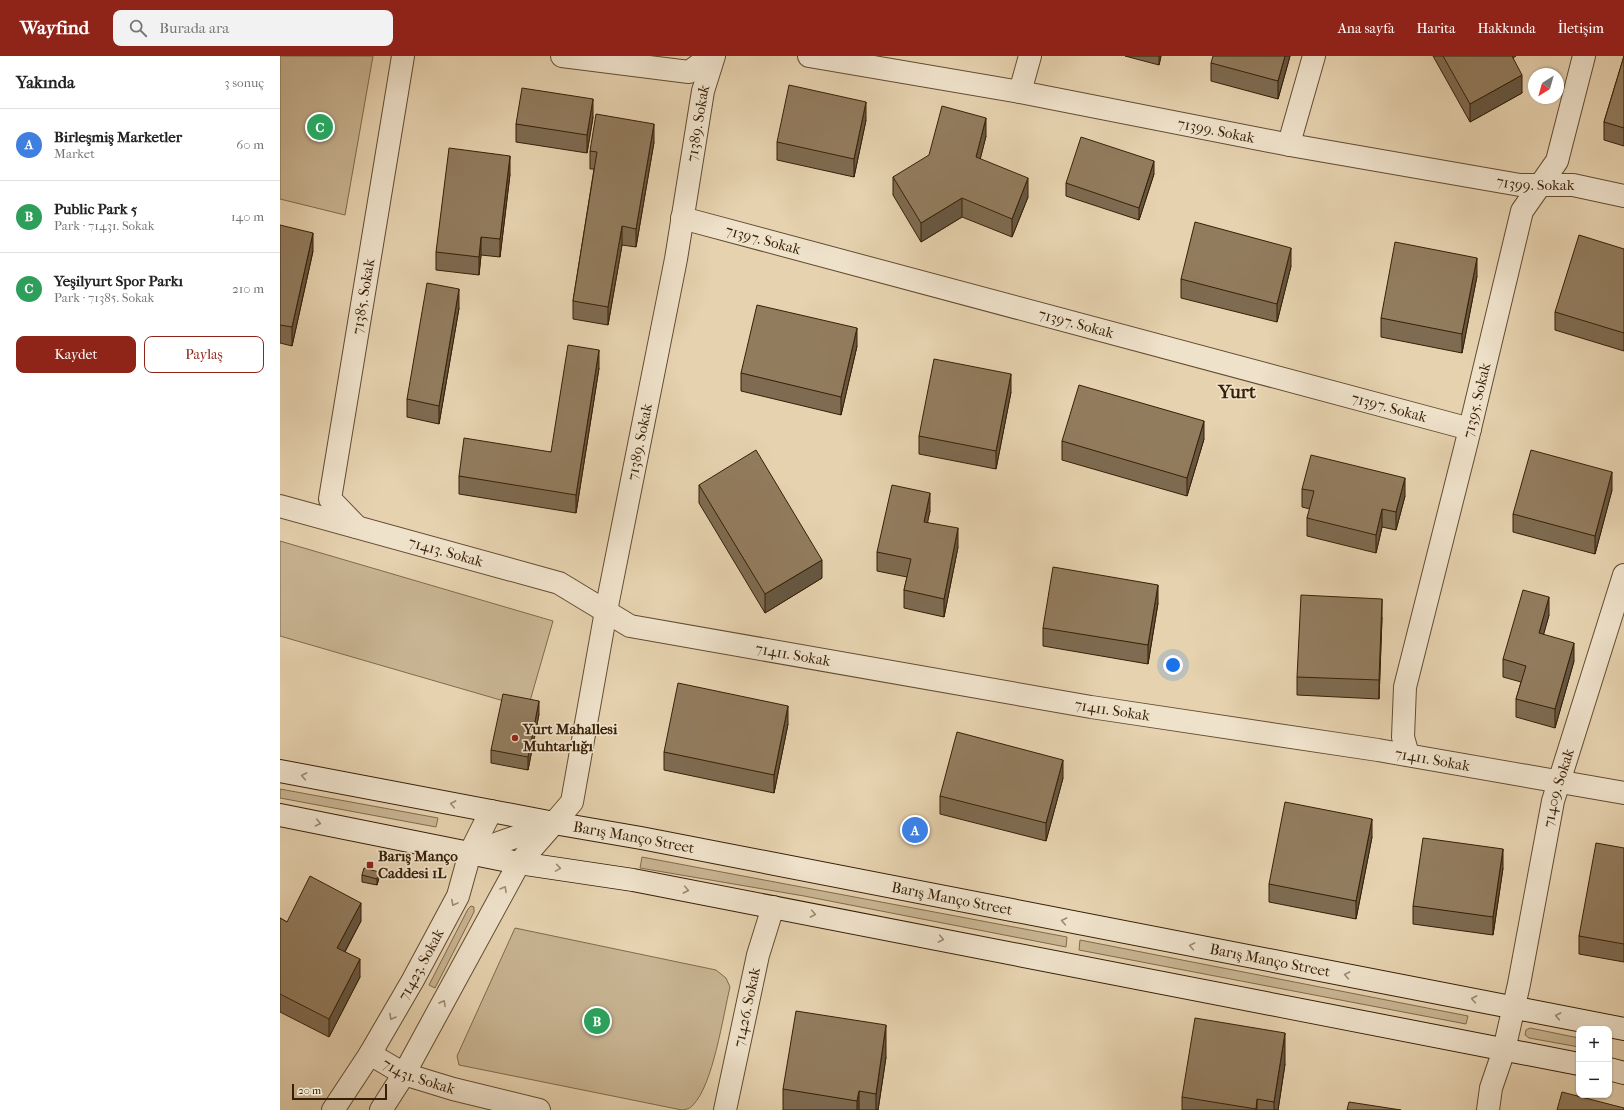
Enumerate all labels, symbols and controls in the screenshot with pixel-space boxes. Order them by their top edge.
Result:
search box [113,10,393,46]
text: Wayfind [20,17,89,39]
icon: search [127,17,149,39]
text: Burada ara [159,19,229,37]
text: Ana sayfa [1338,20,1394,37]
text: Harita [1416,20,1455,37]
text: Hakkında [1477,20,1536,37]
text: İletişim [1558,20,1604,37]
north arrow [1528,68,1564,104]
text: Yakında [16,72,75,92]
text: 3 sonuç [224,75,264,90]
street label: 71389. Sokak [683,82,714,163]
pin: C [307,112,333,142]
street label: 71399. Sokak [1176,114,1257,147]
text: Birleşmiş Marketler [54,128,182,146]
text: A [25,137,33,152]
text: 60 m [236,137,264,152]
text: Market [54,146,95,161]
street label: 71399. Sokak [1495,172,1575,194]
text: Public Park 5 [54,200,137,218]
text: B [25,209,33,224]
text: 140 m [231,209,264,224]
text: Park · 71431. Sokak [54,218,154,233]
street label: 71397. Sokak [723,221,803,258]
street label: 71385. Sokak [348,257,378,336]
text: Yeşilyurt Spor Parkı [54,272,183,290]
text: C [25,281,33,296]
text: 210 m [232,281,264,296]
text: Park · 71385. Sokak [54,290,154,305]
street label: 71397. Sokak [1036,305,1116,342]
button: Kaydet [16,336,136,373]
button: Paylaş [144,336,264,373]
street label: 71395. Sokak [1459,361,1494,440]
district label: Yurt [1217,381,1256,403]
street label: 71397. Sokak [1349,389,1429,426]
street label: 71389. Sokak [623,402,656,482]
street label: 71413. Sokak [406,533,485,571]
street label: 71411. Sokak [754,639,832,670]
your location [1163,655,1183,675]
street label: 71411. Sokak [1073,695,1151,725]
place label: Yurt Mahallesi Muhtarlığı [522,720,618,755]
marker: Yurt Mahallesi Muhtarlığı [510,733,520,743]
street label: 71411. Sokak [1394,744,1472,775]
street label: 71409. Sokak [1539,746,1578,829]
one-way arrow [301,772,307,780]
one-way arrow [450,800,456,808]
pin: A [902,815,928,845]
street label: Barış Manço Street [572,817,697,857]
one-way arrow [315,818,321,826]
place label: Barış Manço Caddesi 1L [378,847,458,882]
marker: Barış Manço Caddesi 1L [365,860,375,870]
one-way arrow [555,863,561,872]
street label: Barış Manço Street [890,878,1015,919]
one-way arrow [683,885,689,894]
one-way arrow [500,886,507,893]
one-way arrow [452,899,459,906]
one-way arrow [810,910,817,918]
one-way arrow [1061,918,1067,926]
street label: 71423. Sokak [394,925,448,1004]
one-way arrow [938,934,944,943]
street label: Barış Manço Street [1208,940,1333,981]
one-way arrow [1188,942,1195,950]
street label: 71426. Sokak [730,966,764,1049]
one-way arrow [1344,971,1350,980]
one-way arrow [1471,996,1478,1004]
one-way arrow [438,1000,445,1007]
pin: B [584,1006,610,1036]
one-way arrow [1555,1012,1561,1021]
one-way arrow [389,1013,396,1020]
map controls [1576,1026,1612,1098]
button: + [1576,1026,1612,1062]
street label: 71431. Sokak [379,1054,457,1098]
button: − [1576,1062,1612,1098]
scale bar [292,1082,387,1101]
text: 20 m [298,1084,321,1097]

